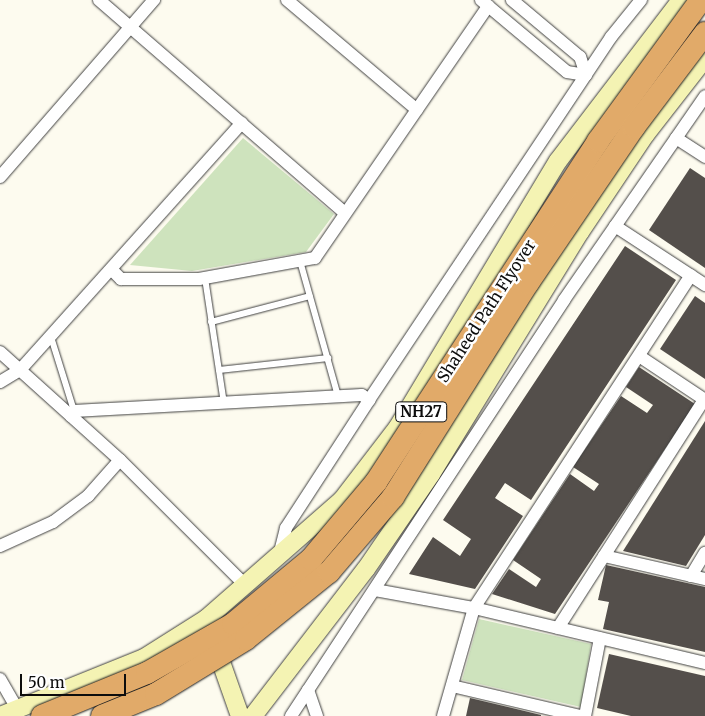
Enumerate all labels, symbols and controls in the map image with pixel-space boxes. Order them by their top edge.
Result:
street label: Shaheed Path Flyover [433,236,539,386]
road number: NH27 [395,400,447,424]
scale bar [22,664,129,696]
text: 50 m [28,673,65,692]

